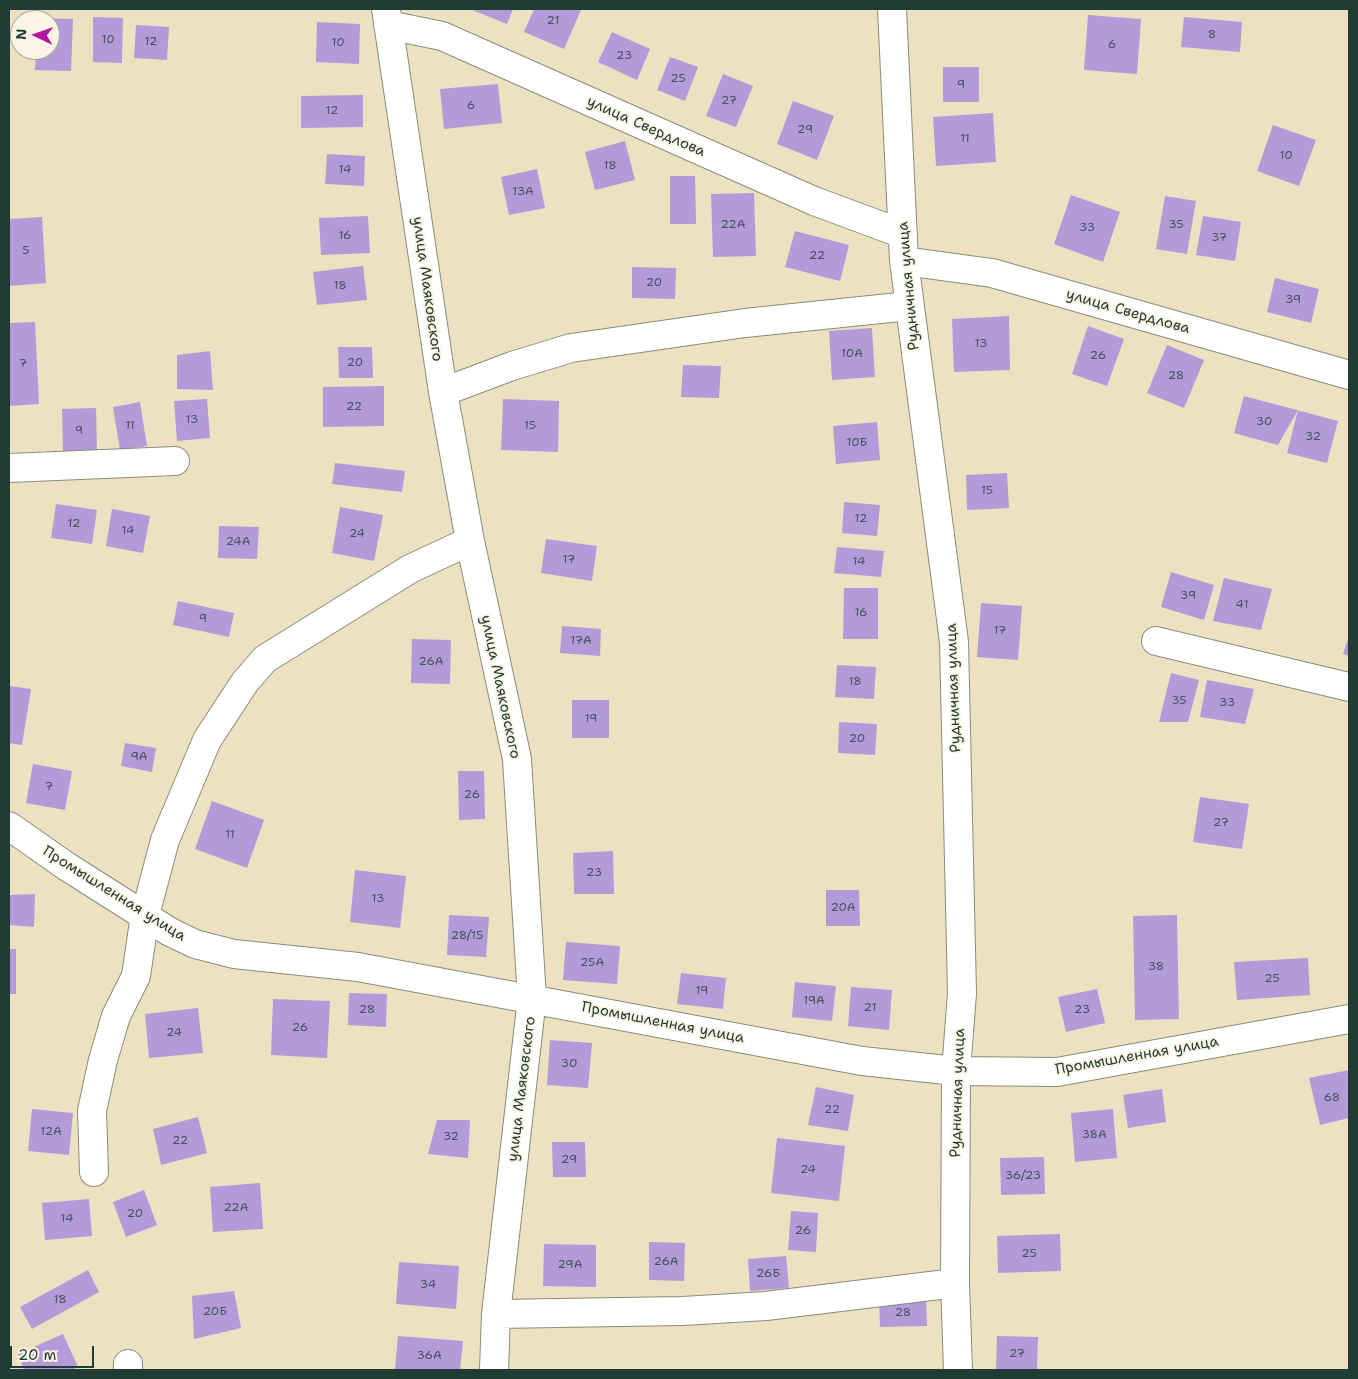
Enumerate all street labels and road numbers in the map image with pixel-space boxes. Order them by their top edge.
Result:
street label: улица Свердлова [584,93,708,161]
street label: улица Маяковского [408,215,446,363]
street label: Рудничная улица [894,221,924,351]
street label: улица Свердлова [1064,286,1192,338]
street label: улица Маяковского [476,614,524,760]
street label: Рудничная улица [943,623,965,753]
street label: Промышленная улица [39,843,189,945]
street label: Промышленная улица [580,998,746,1048]
street label: улица Маяковского [504,1015,540,1163]
street label: Рудничная улица [947,1028,969,1158]
street label: Промышленная улица [1054,1033,1220,1079]

